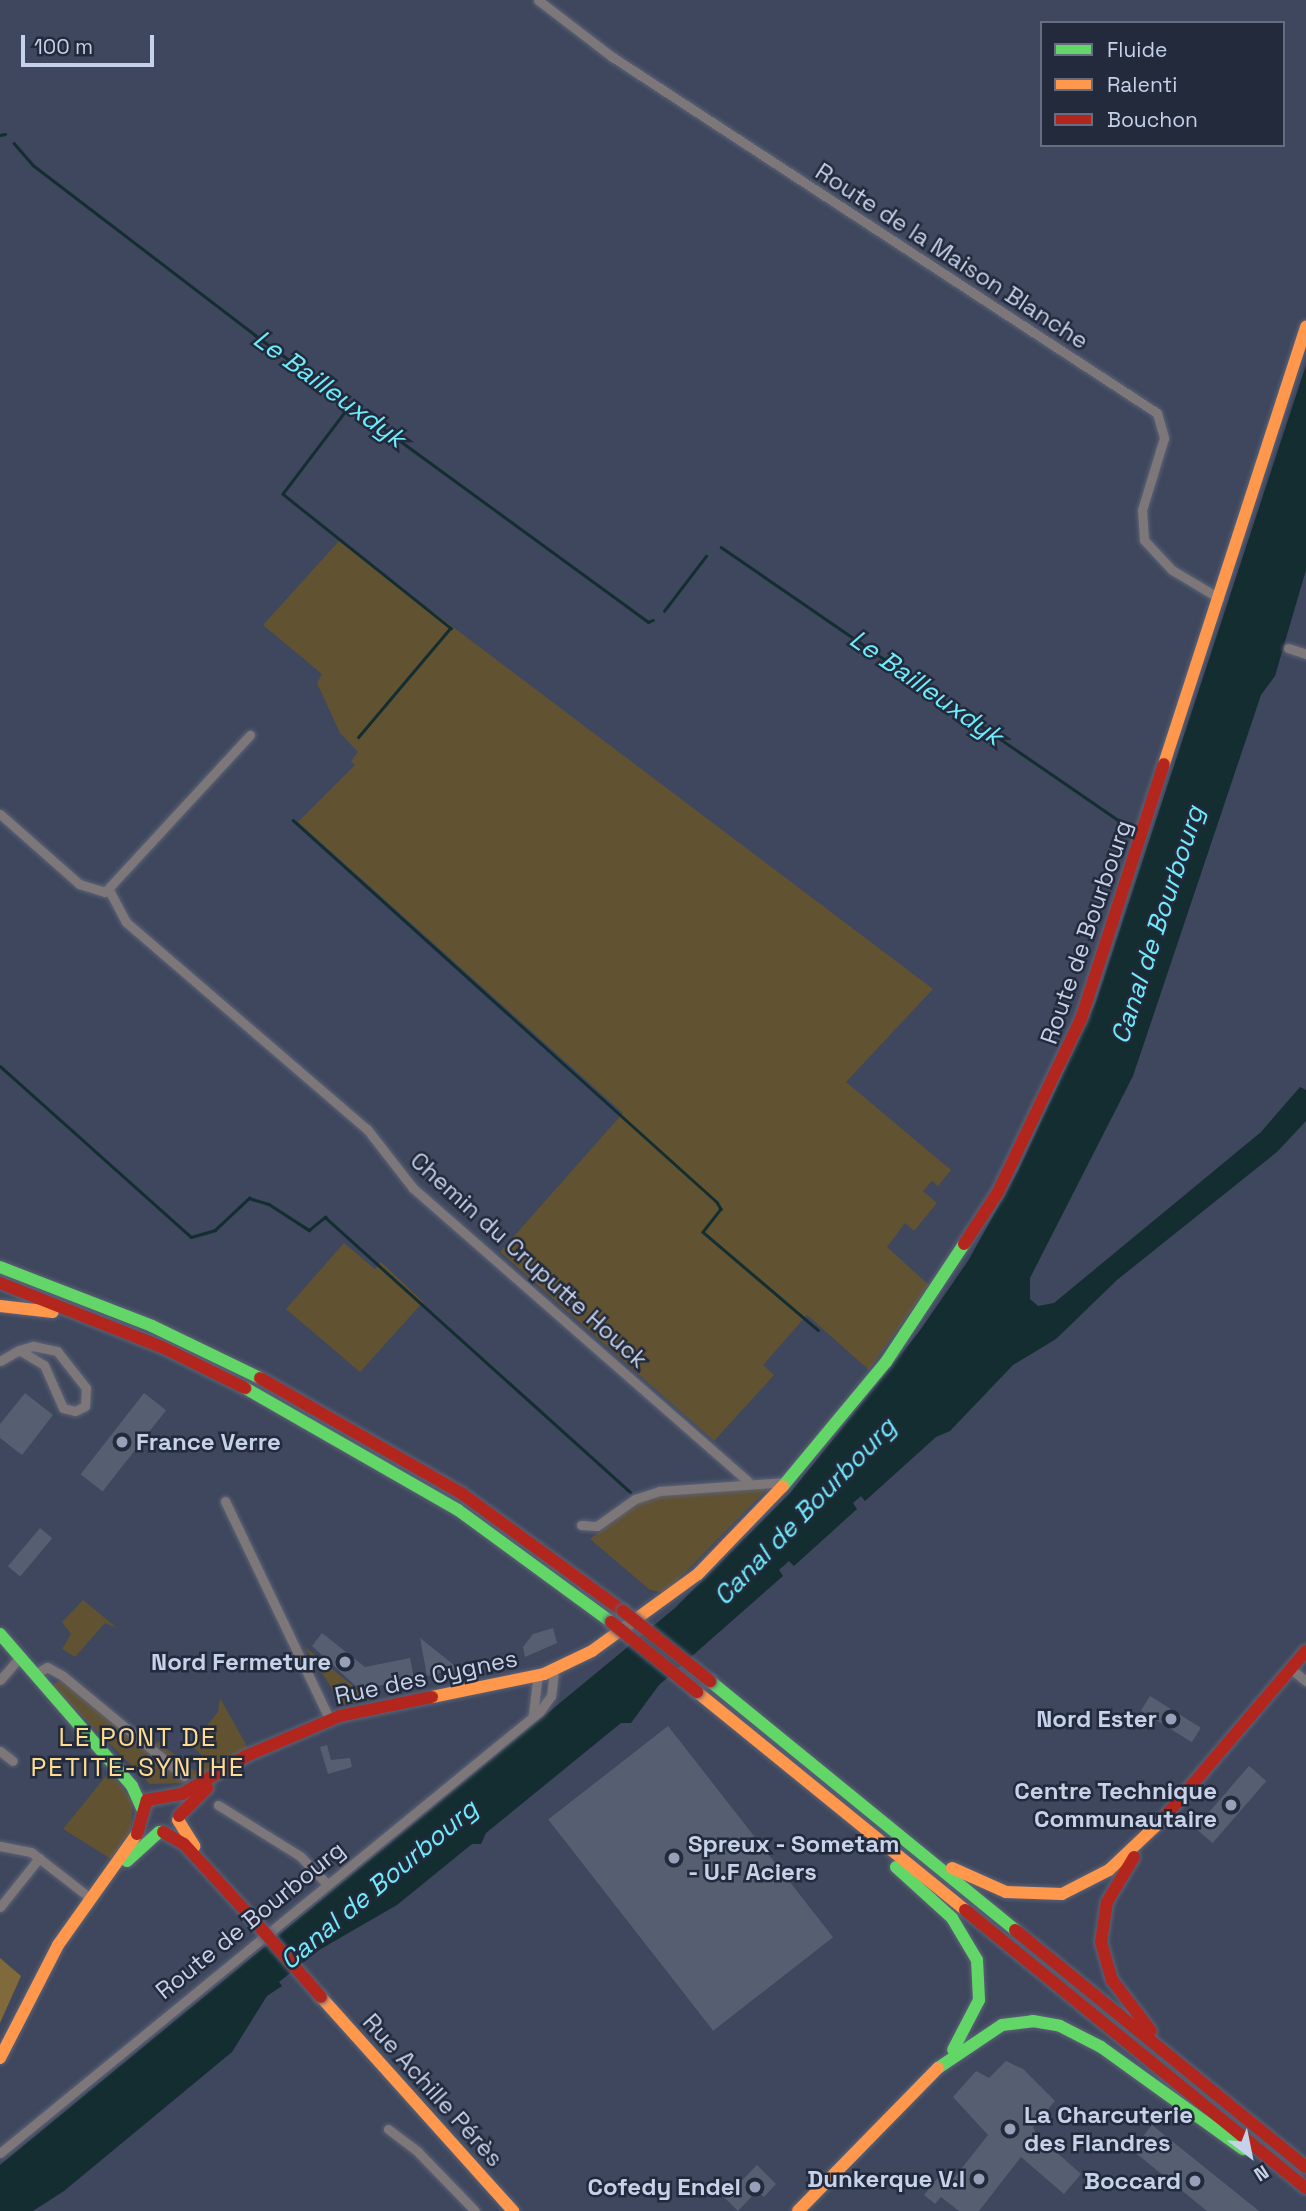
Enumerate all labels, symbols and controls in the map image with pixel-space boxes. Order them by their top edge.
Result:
scale bar [24,21,158,65]
legend [1040,21,1285,147]
text: 100 m [34,33,93,60]
text: Fluide [1107,36,1167,63]
text: Ralenti [1107,71,1177,98]
text: Bouchon [1107,106,1198,133]
street label: Route de la Maison Blanche [810,157,1094,355]
water label: Le Bailleuxdyk [247,323,411,455]
water label: Le Bailleuxdyk [843,624,1009,752]
water label: Canal de Bourbourg [1105,802,1211,1048]
street label: Route de Bourbourg [1034,816,1138,1048]
street label: Chemin du Cruputte Houck [405,1146,653,1374]
water label: Canal de Bourbourg [708,1412,902,1612]
place label: France Verre [136,1428,281,1456]
marker: France Verre [114,1434,130,1450]
street label: Rue des Cygnes [332,1644,520,1710]
place label: Nord Fermeture [151,1648,331,1676]
marker: Nord Fermeture [337,1654,353,1670]
place label: Nord Ester [1036,1705,1157,1733]
marker: Nord Ester [1163,1711,1179,1727]
district label: LE PONT DE PETITE-SYNTHE [32,1722,244,1784]
place label: Centre Technique Communautaire [1014,1777,1217,1833]
water label: Canal de Bourbourg [274,1793,484,1977]
marker: Centre Technique Communautaire [1223,1797,1239,1813]
place label: Spreux - Sometam - U.F Aciers [688,1830,901,1886]
street label: Route de Bourbourg [150,1835,350,2005]
marker: Spreux - Sometam - U.F Aciers [666,1850,682,1866]
street label: Rue Achille Pérès [357,2007,509,2173]
place label: La Charcuterie des Flandres [1024,2101,1193,2157]
north arrow [1215,2120,1285,2190]
marker: La Charcuterie des Flandres [1002,2121,1018,2137]
text: N [1249,2159,1273,2187]
place label: Dunkerque V.I [807,2165,965,2193]
place label: Boccard [1084,2167,1181,2195]
marker: Dunkerque V.I [971,2171,987,2187]
place label: Cofedy Endel [587,2173,741,2201]
marker: Boccard [1187,2173,1203,2189]
marker: Cofedy Endel [747,2179,763,2195]

